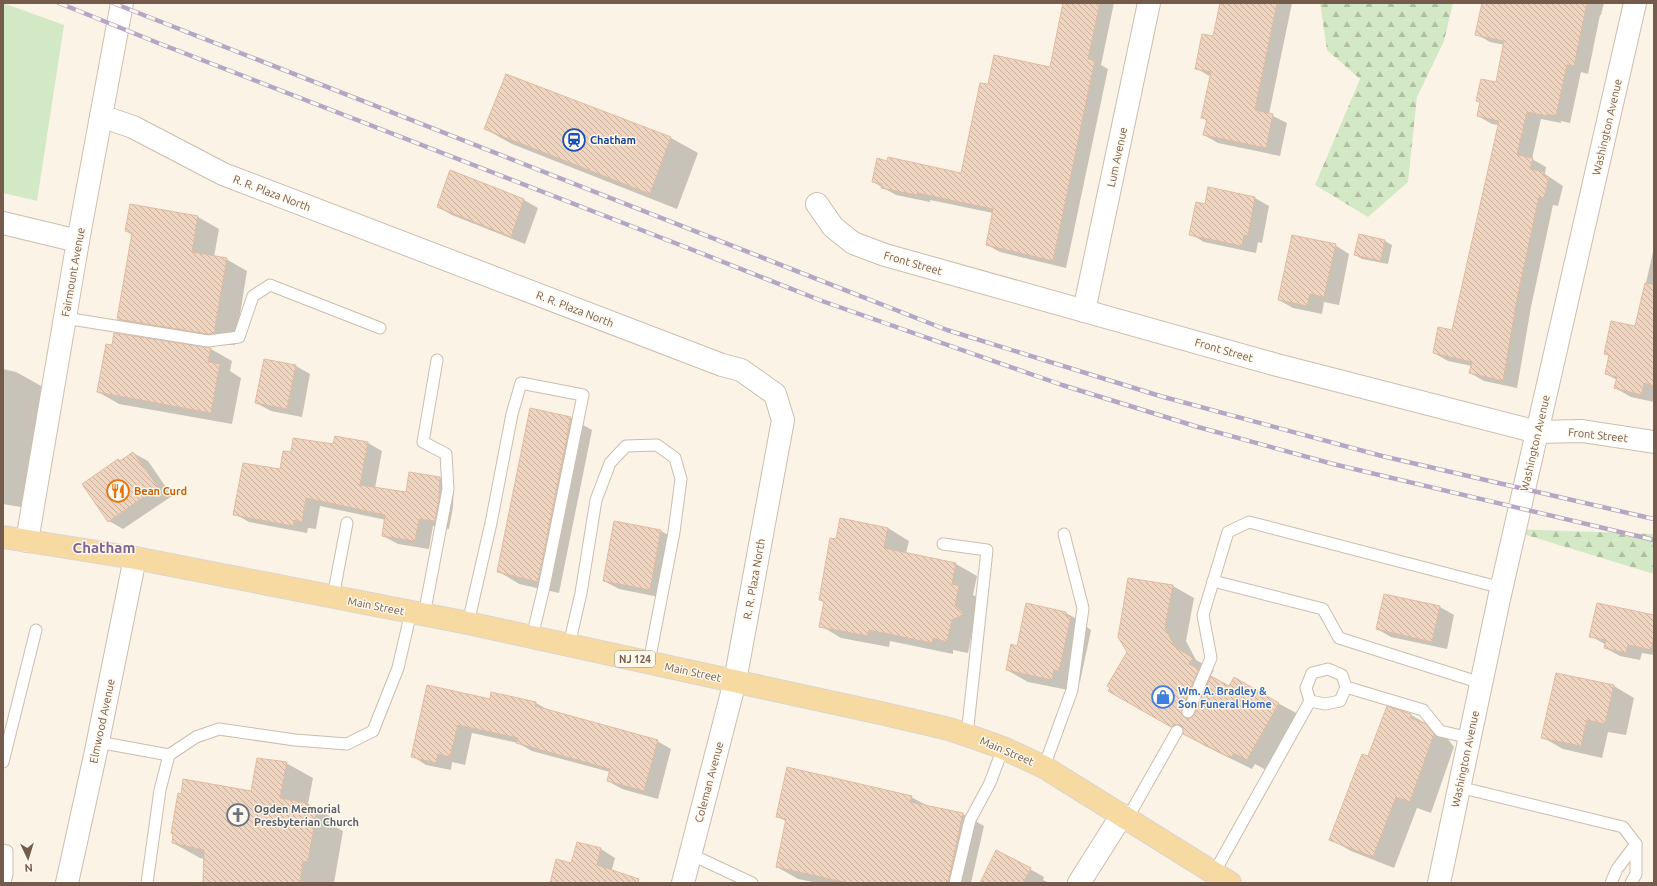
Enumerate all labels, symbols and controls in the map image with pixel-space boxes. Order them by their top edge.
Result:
street label: Washington Avenue [1590,78,1624,176]
street label: Lum Avenue [1105,126,1129,188]
station icon: Chatham [561,127,587,153]
place label: Chatham [590,134,636,146]
street label: R. R. Plaza North [232,173,312,213]
street label: Fairmount Avenue [59,227,87,317]
street label: Front Street [882,249,944,277]
street label: R. R. Plaza North [535,289,615,329]
street label: Front Street [1193,336,1255,364]
street label: Washington Avenue [1518,394,1552,492]
street label: Front Street [1568,426,1629,444]
restaurant icon: Bean Curd [105,478,131,504]
place label: Bean Curd [134,485,187,497]
street label: R. R. Plaza North [741,538,767,620]
district label: Chatham [73,539,135,556]
street label: Main Street [347,595,406,617]
road number: NJ 124 [615,651,655,667]
street label: Main Street [664,660,723,684]
street label: Elmwood Avenue [87,678,117,764]
shop icon: Wm. A. Bradley & Son Funeral Home [1150,684,1176,710]
place label: Wm. A. Bradley & Son Funeral Home [1178,685,1272,710]
street label: Washington Avenue [1449,710,1481,808]
street label: Main Street [978,734,1036,768]
street label: Coleman Avenue [692,740,726,824]
church icon: Ogden Memorial Presbyterian Church [225,802,251,828]
place label: Ogden Memorial Presbyterian Church [254,803,359,828]
north arrow [8,838,48,878]
text: N [24,862,33,874]

